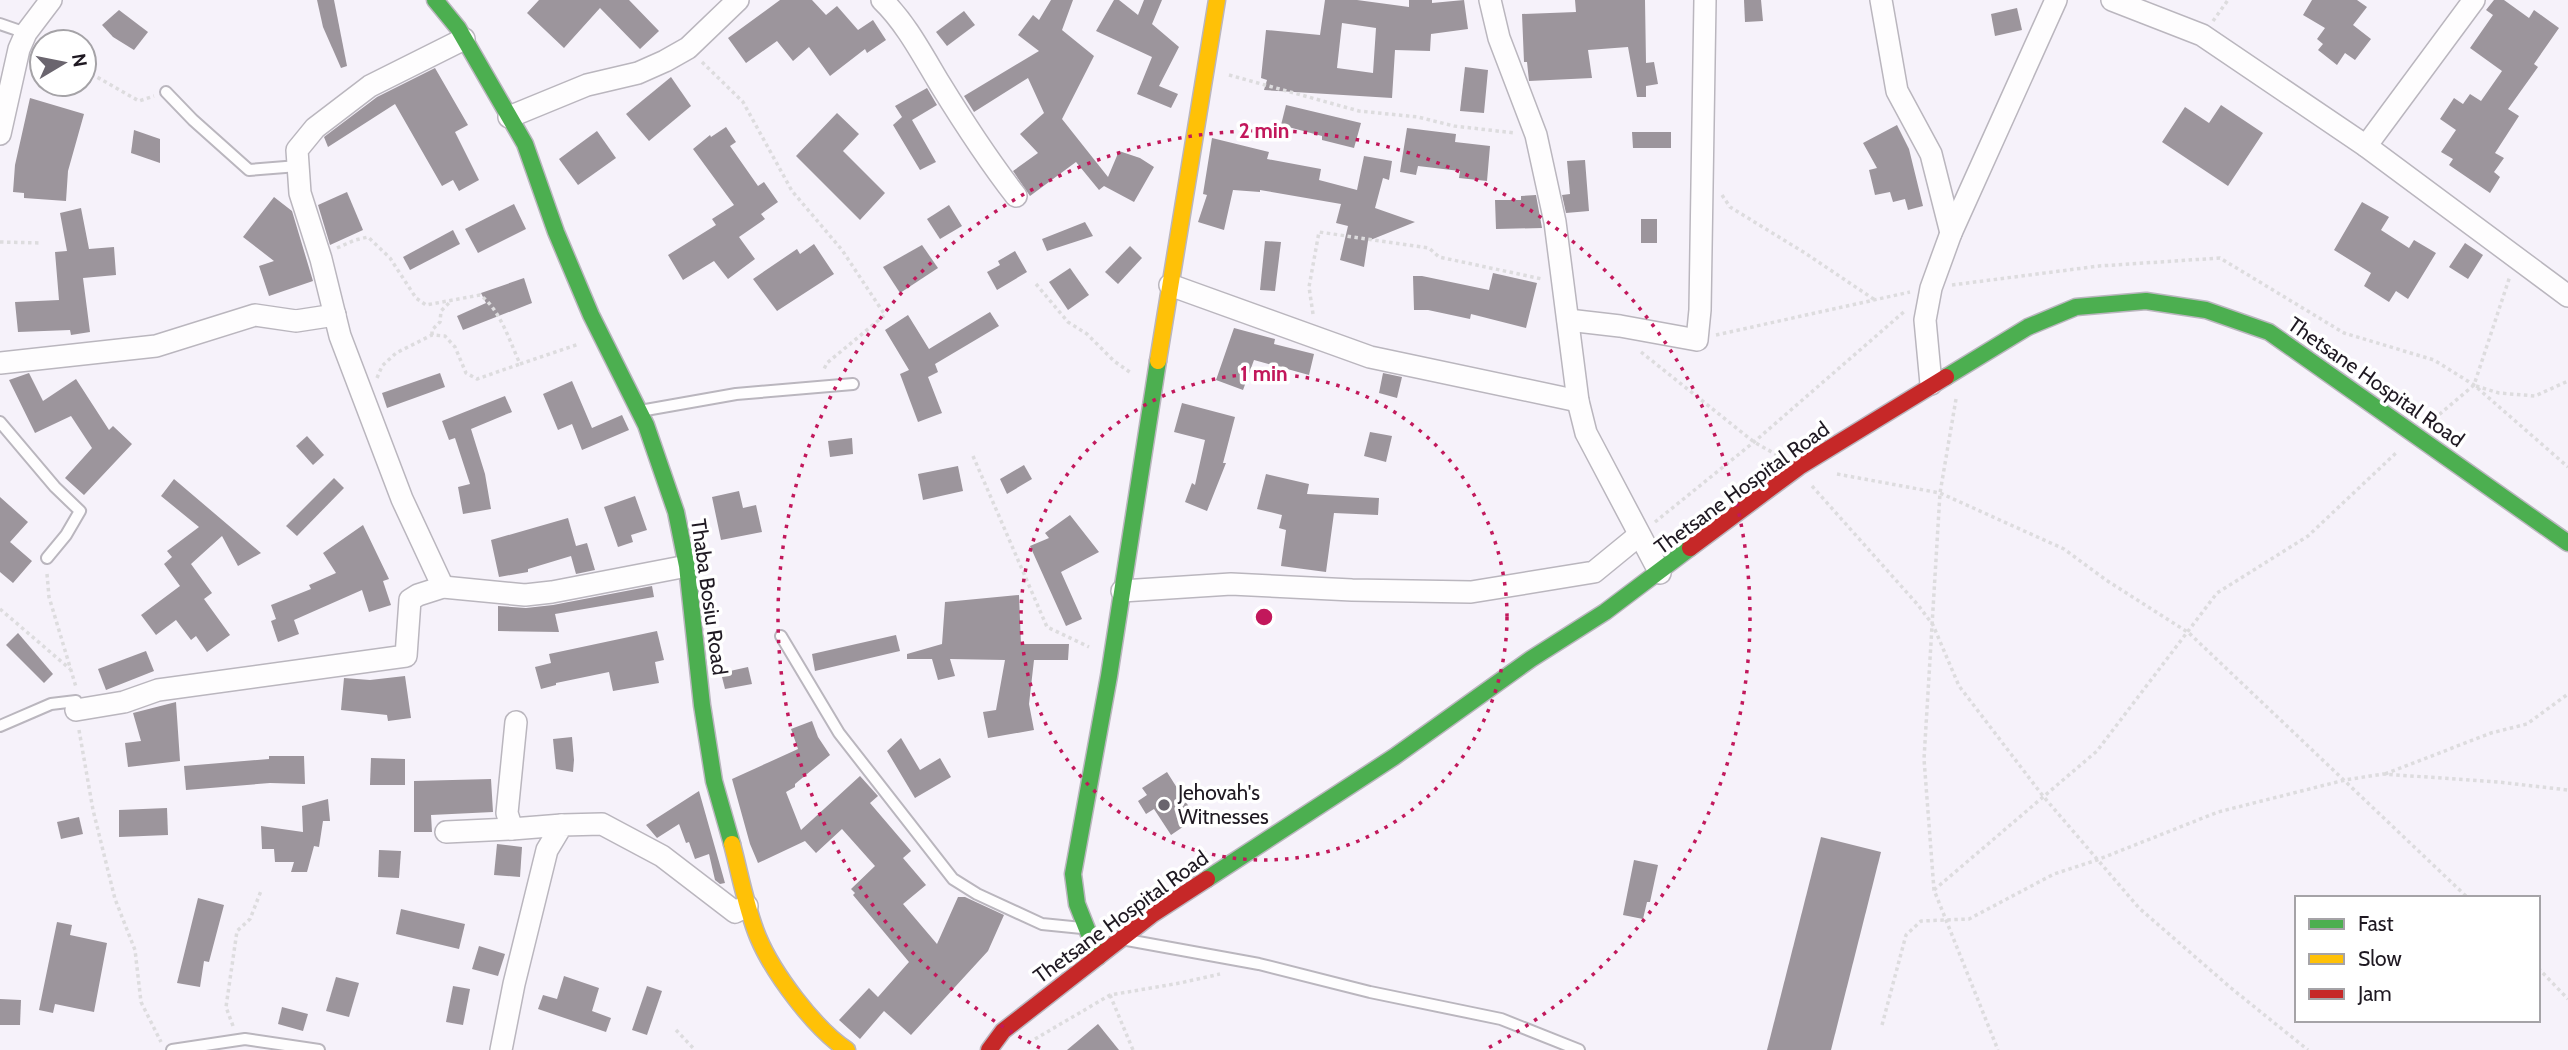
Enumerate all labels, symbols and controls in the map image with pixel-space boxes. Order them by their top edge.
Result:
north arrow [28,28,98,98]
text: N [67,52,92,69]
text: 2 min [1239,118,1289,143]
street label: Thetsane Hospital Road [2283,311,2469,452]
text: 1 min [1240,361,1288,386]
street label: Thetsane Hospital Road [1650,416,1834,559]
street label: Thaba Bosiu Road [686,517,733,677]
centre of rings [1252,605,1276,629]
place label: Jehovah's Witnesses [1177,780,1269,829]
marker: Jehovah's Witnesses [1156,797,1172,813]
street label: Thetsane Hospital Road [1029,845,1213,988]
legend [2295,896,2540,1022]
text: Fast [2358,911,2394,936]
text: Slow [2358,946,2402,971]
text: Jam [2357,981,2392,1006]

